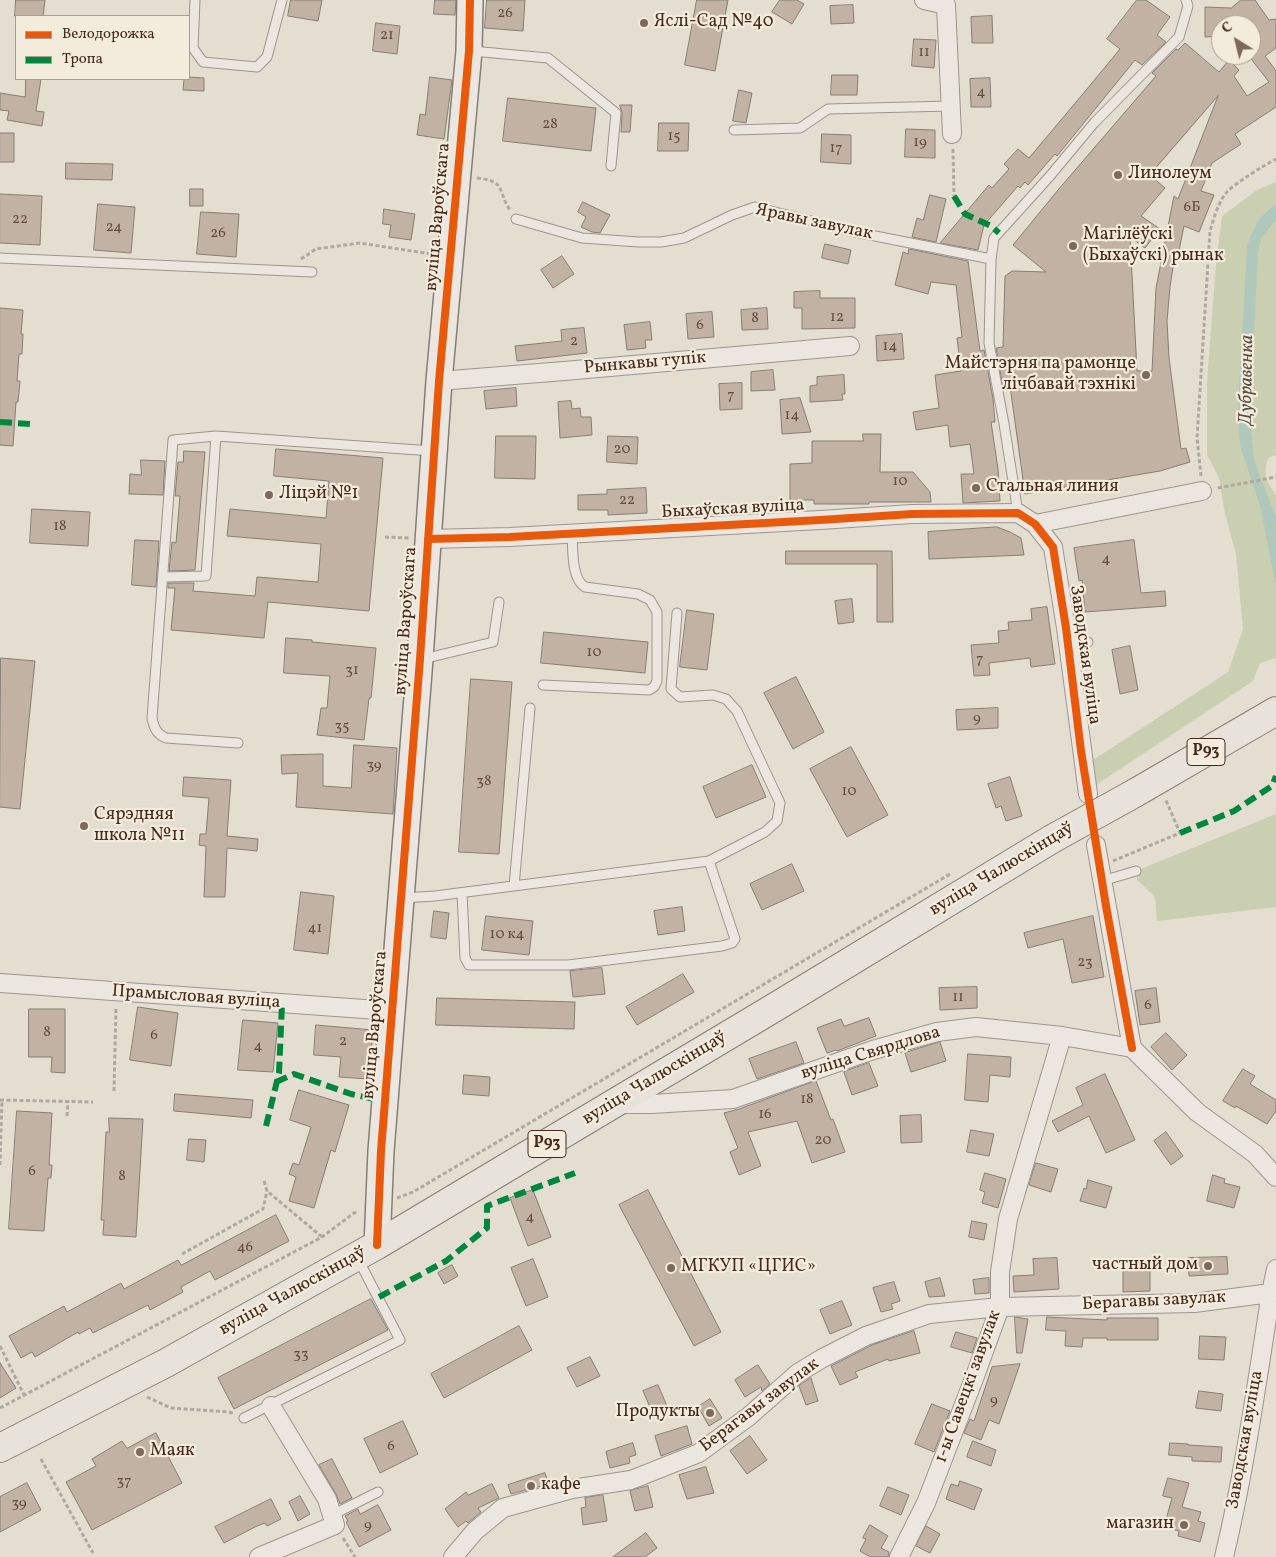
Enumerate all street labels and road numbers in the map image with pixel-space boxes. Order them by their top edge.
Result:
street label: вуліца Вароўскага [422,142,456,292]
street label: Яравы завулак [754,200,874,246]
street label: Рынкавы тупік [583,348,707,380]
street label: Быхаўская вуліца [661,495,805,525]
street label: вуліца Вароўскага [391,546,423,696]
street label: Заводская вуліца [1064,584,1104,726]
road number: Р93 [1187,739,1225,766]
street label: вуліца Чалюскінцаў [926,818,1078,922]
street label: вуліца Вароўскага [359,950,393,1100]
street label: Прамысловая вуліца [111,981,281,1015]
street label: вуліца Свярдлова [799,1023,943,1085]
street label: вуліца Чалюскінцаў [579,1027,731,1131]
road number: Р93 [528,1130,566,1158]
street label: вуліца Чалюскінцаў [216,1243,370,1341]
street label: Берагавы завулак [1082,1287,1226,1317]
street label: 1-ы Савецкі завулак [931,1308,1007,1466]
street label: Берагавы завулак [696,1354,824,1458]
street label: Заводская вуліца [1223,1369,1269,1511]

